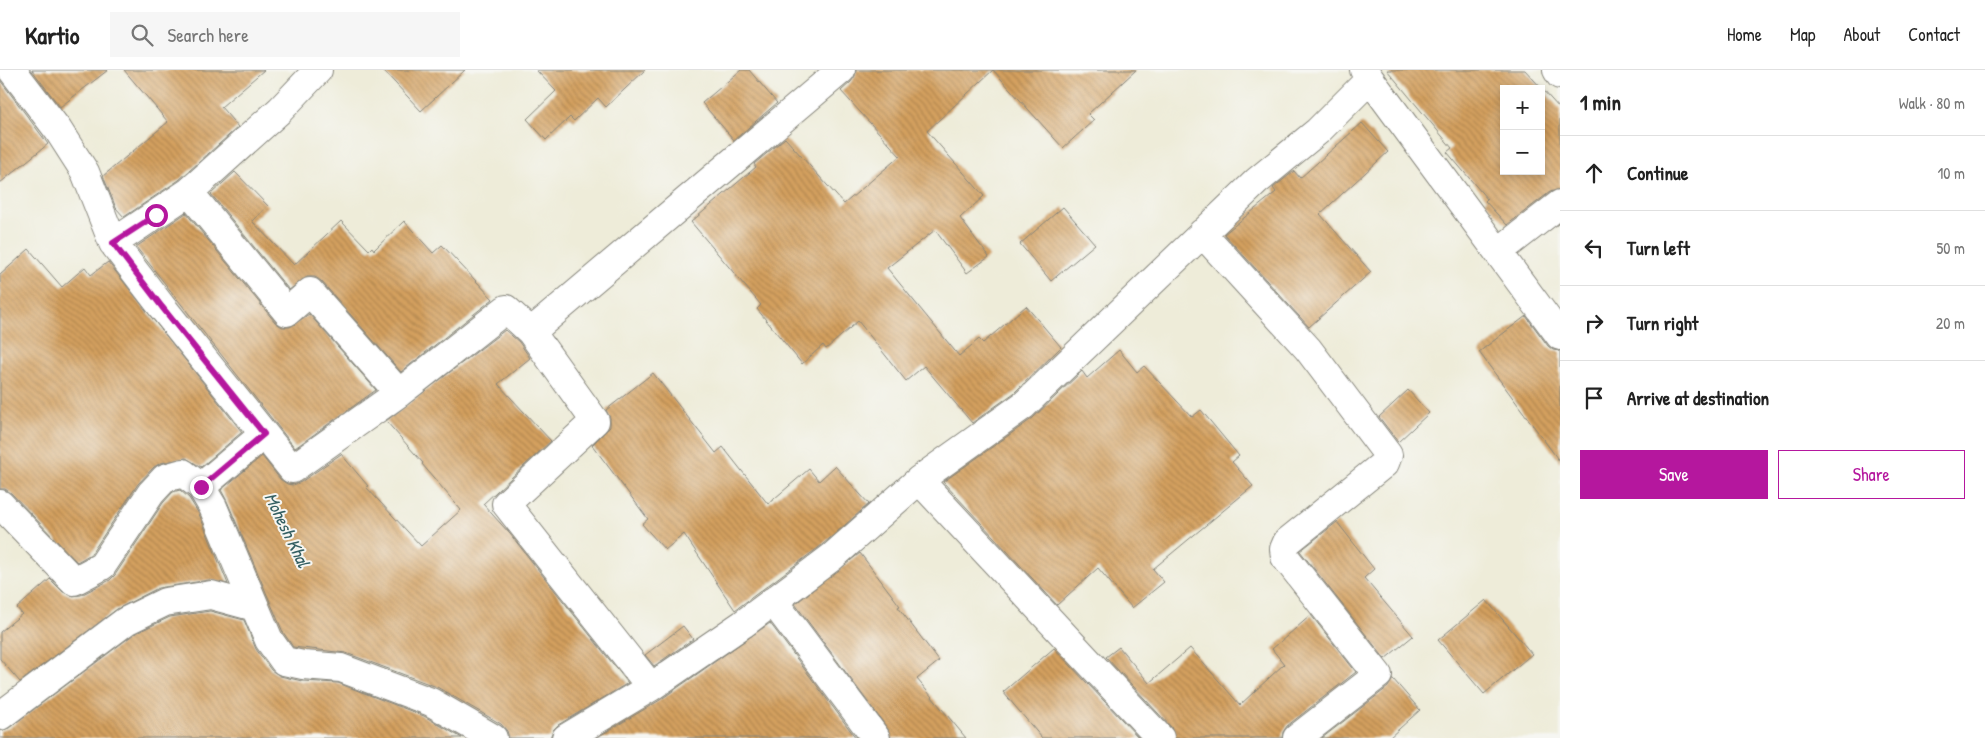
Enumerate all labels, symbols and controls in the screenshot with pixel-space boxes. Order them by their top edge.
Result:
search box [110,12,460,57]
text: Kartio [25,19,80,51]
icon: search [128,21,156,49]
text: Search here [168,22,249,48]
text: Home [1727,22,1762,47]
text: Map [1790,22,1815,47]
text: About [1843,22,1880,47]
text: Contact [1908,22,1960,47]
map controls [1500,85,1545,175]
button: + [1500,85,1545,130]
text: 1 min [1580,88,1621,117]
text: Walk · 80 m [1899,92,1965,114]
button: − [1500,130,1545,175]
icon: ahead [1580,159,1608,187]
text: Continue [1627,160,1688,186]
text: 10 m [1937,162,1965,184]
route start [145,204,168,227]
icon: left [1580,234,1608,262]
text: Turn left [1627,235,1690,261]
text: 50 m [1937,237,1965,259]
icon: right [1580,309,1608,337]
text: Turn right [1627,310,1698,336]
text: 20 m [1936,312,1965,334]
icon: arrive [1580,384,1608,412]
text: Arrive at destination [1627,385,1769,411]
button: Save [1580,450,1768,499]
button: Share [1778,450,1965,499]
route end [190,476,213,499]
water label: Mohesh Khal [259,488,317,572]

